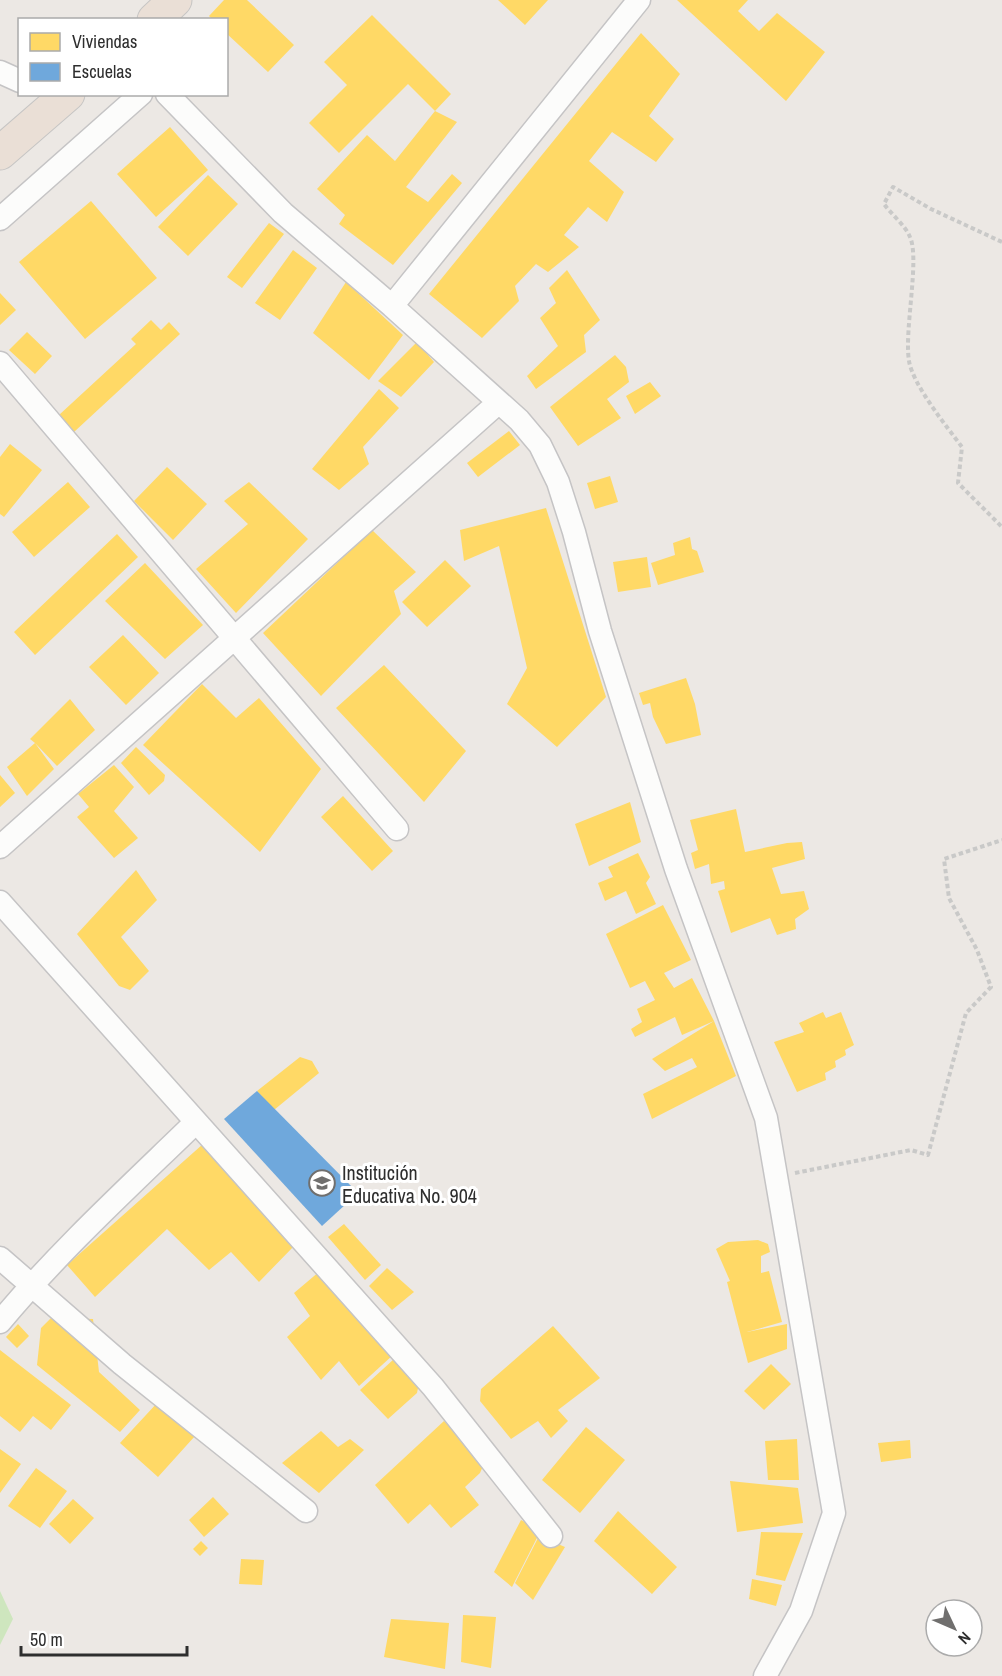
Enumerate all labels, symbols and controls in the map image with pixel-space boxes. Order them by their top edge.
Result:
legend [18,18,228,96]
text: Viviendas [72,29,137,54]
text: Escuelas [72,59,132,84]
place label: Institución Educativa No. 904 [342,1159,477,1209]
school or university icon: Institución Educativa No. 904 [307,1168,337,1198]
north arrow [924,1598,984,1658]
scale bar [21,1619,188,1657]
text: 50 m [30,1627,63,1652]
text: N [954,1627,976,1649]

